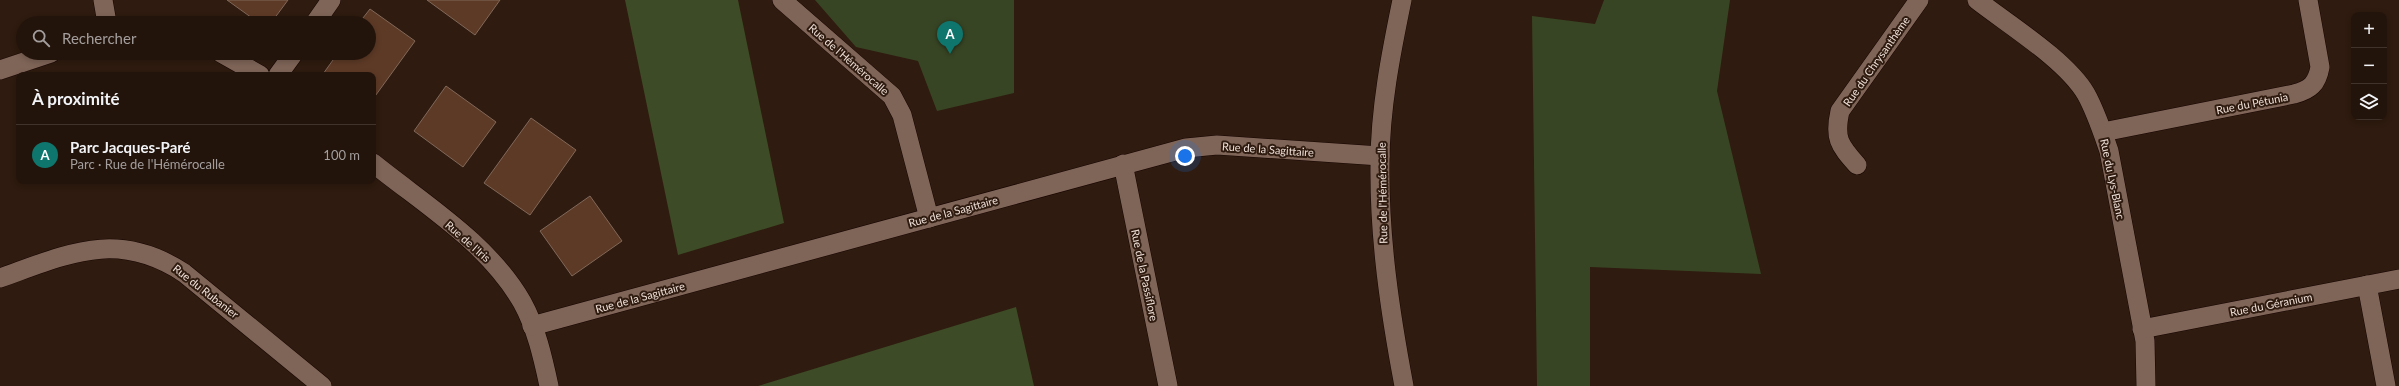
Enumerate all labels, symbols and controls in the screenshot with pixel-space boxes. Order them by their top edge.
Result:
map controls [2351,12,2387,120]
button: + [2351,12,2387,48]
street label: Rue du Chrysanthème [1840,13,1912,108]
search box [16,16,376,60]
street label: Rue de l'Hémérocalle [806,21,892,97]
pin: A [937,21,963,54]
icon: search [30,27,52,49]
text: Rechercher [62,29,136,47]
button: − [2351,48,2387,84]
button: layers [2351,84,2387,120]
text: À proximité [32,88,120,109]
street label: Rue du Pétunia [2215,90,2289,116]
text: Parc Jacques-Paré [70,138,191,156]
street label: Rue du Lys-Blanc [2098,138,2128,220]
street label: Rue de la Sagittaire [1222,139,1315,159]
street label: Rue de l'Hémérocalle [1375,142,1389,244]
your location [1175,146,1195,166]
text: A [40,147,50,163]
text: 100 m [323,147,360,163]
text: Parc · Rue de l'Hémérocalle [70,156,225,172]
street label: Rue de la Sagittaire [907,193,999,229]
street label: Rue de l'Iris [443,218,493,264]
street label: Rue de la Passiflore [1129,228,1161,322]
street label: Rue du Rubanier [171,261,241,321]
street label: Rue de la Sagittaire [594,279,686,315]
street label: Rue du Géranium [2229,290,2313,318]

